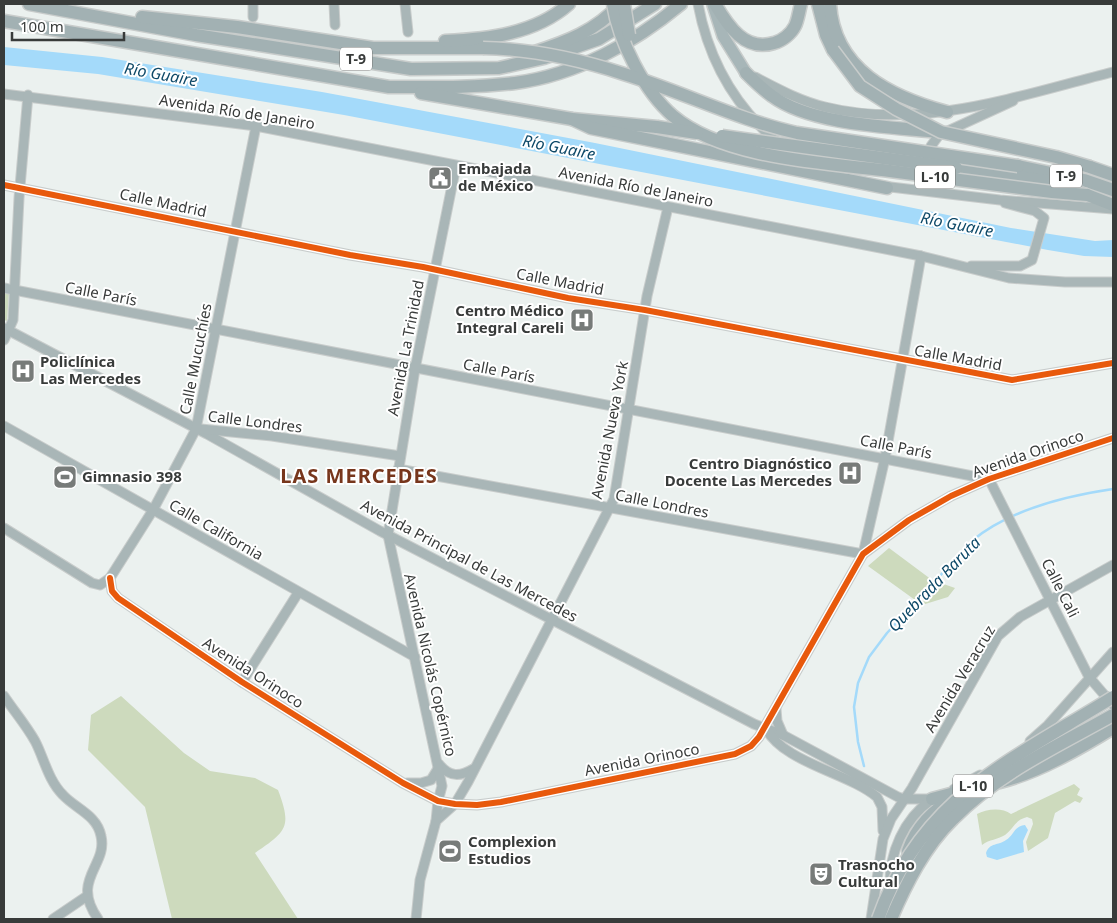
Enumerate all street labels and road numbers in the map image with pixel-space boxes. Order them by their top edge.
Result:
road number: T-9 [340,48,372,70]
street label: Avenida Río de Janeiro [158,89,316,133]
street label: Avenida Río de Janeiro [557,161,715,211]
road number: T-9 [1050,165,1082,188]
road number: L-10 [915,166,955,188]
street label: Calle Madrid [118,183,209,221]
street label: Calle Madrid [515,263,606,299]
street label: Calle París [64,276,139,310]
street label: Avenida La Trinidad [382,278,428,418]
street label: Calle Mucuchíes [174,301,216,416]
street label: Calle Madrid [913,339,1004,375]
street label: Calle París [462,353,537,387]
street label: Avenida Nueva York [586,359,632,501]
street label: Calle Londres [207,405,303,437]
street label: Avenida Orinoco [969,425,1086,482]
street label: Calle París [859,429,934,463]
street label: Calle Londres [614,484,711,522]
street label: Calle California [166,494,267,564]
street label: Avenida Principal de Las Mercedes [358,494,581,626]
street label: Calle Cali [1038,555,1084,620]
street label: Avenida Nicolás Copérnico [400,571,462,758]
street label: Avenida Veracruz [919,621,999,736]
street label: Avenida Orinoco [199,632,308,712]
street label: Avenida Orinoco [583,738,701,780]
road number: L-10 [953,774,993,798]

